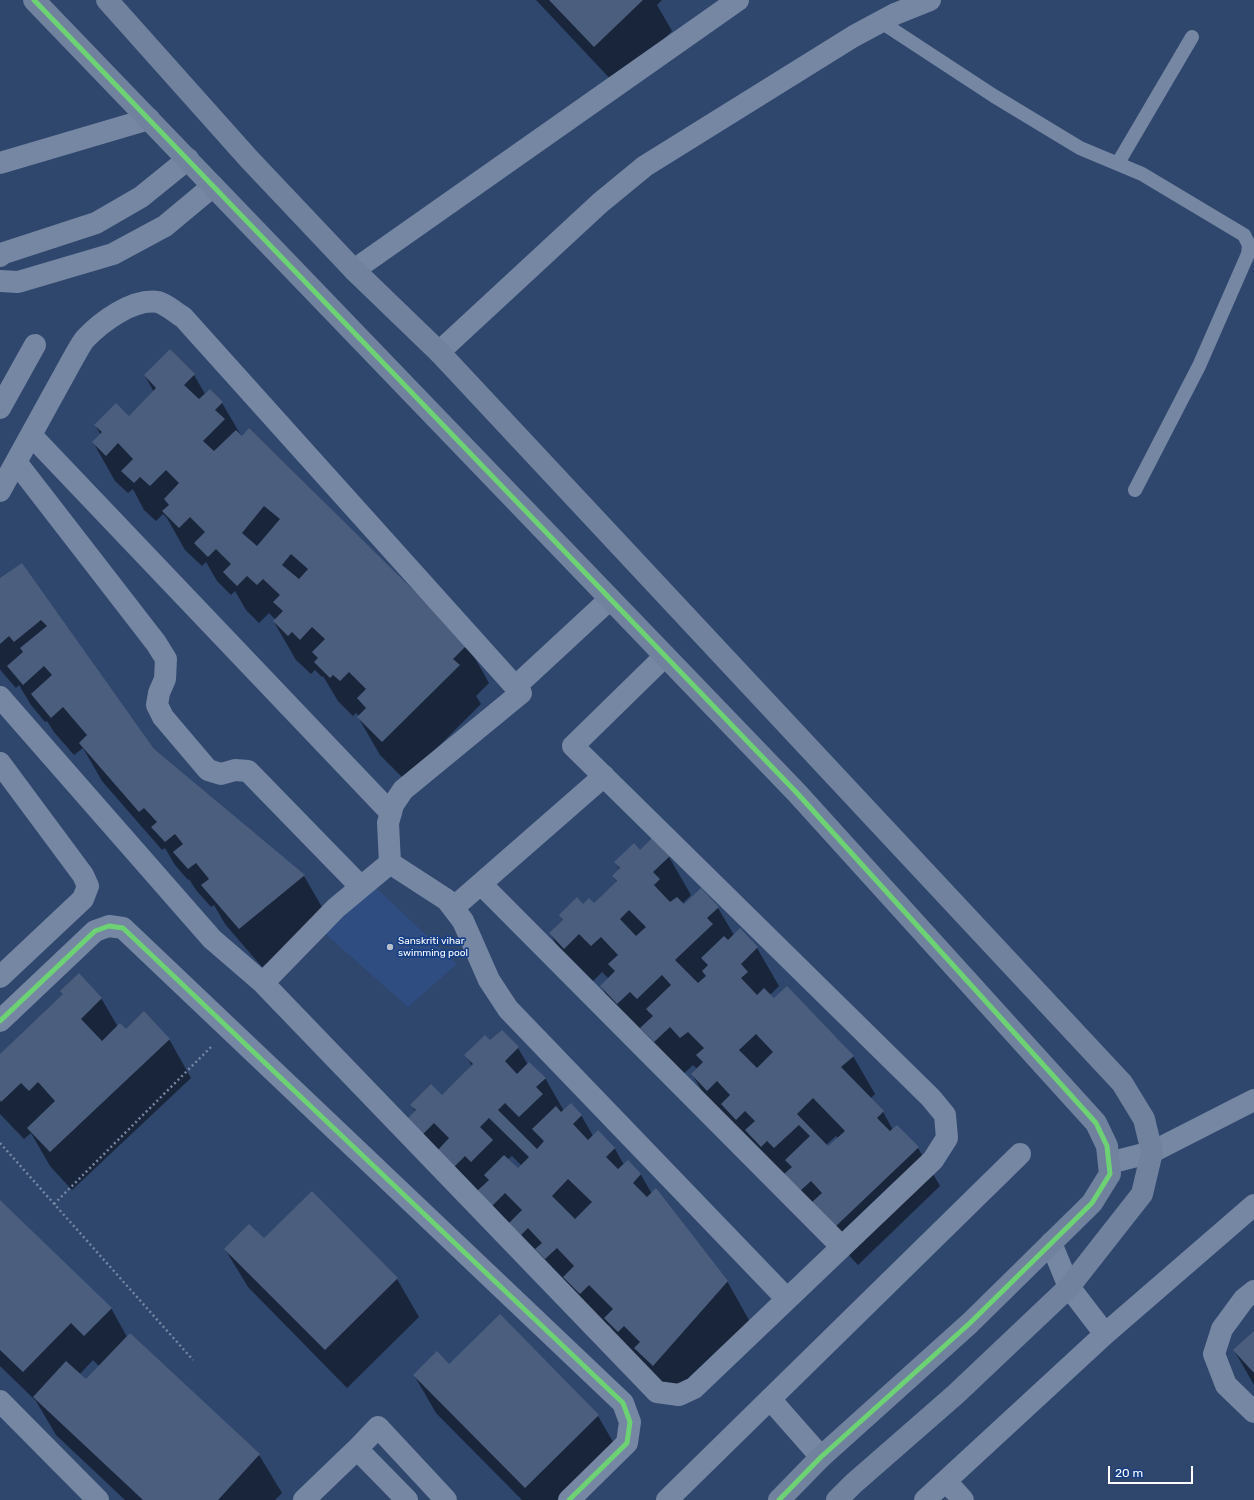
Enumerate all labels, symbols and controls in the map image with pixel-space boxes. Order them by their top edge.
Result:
place label: Sanskriti vihar swimming pool [398,935,468,958]
marker: Sanskriti vihar swimming pool [385,942,395,952]
scale bar [1110,1458,1195,1484]
text: 20 m [1115,1466,1143,1480]

